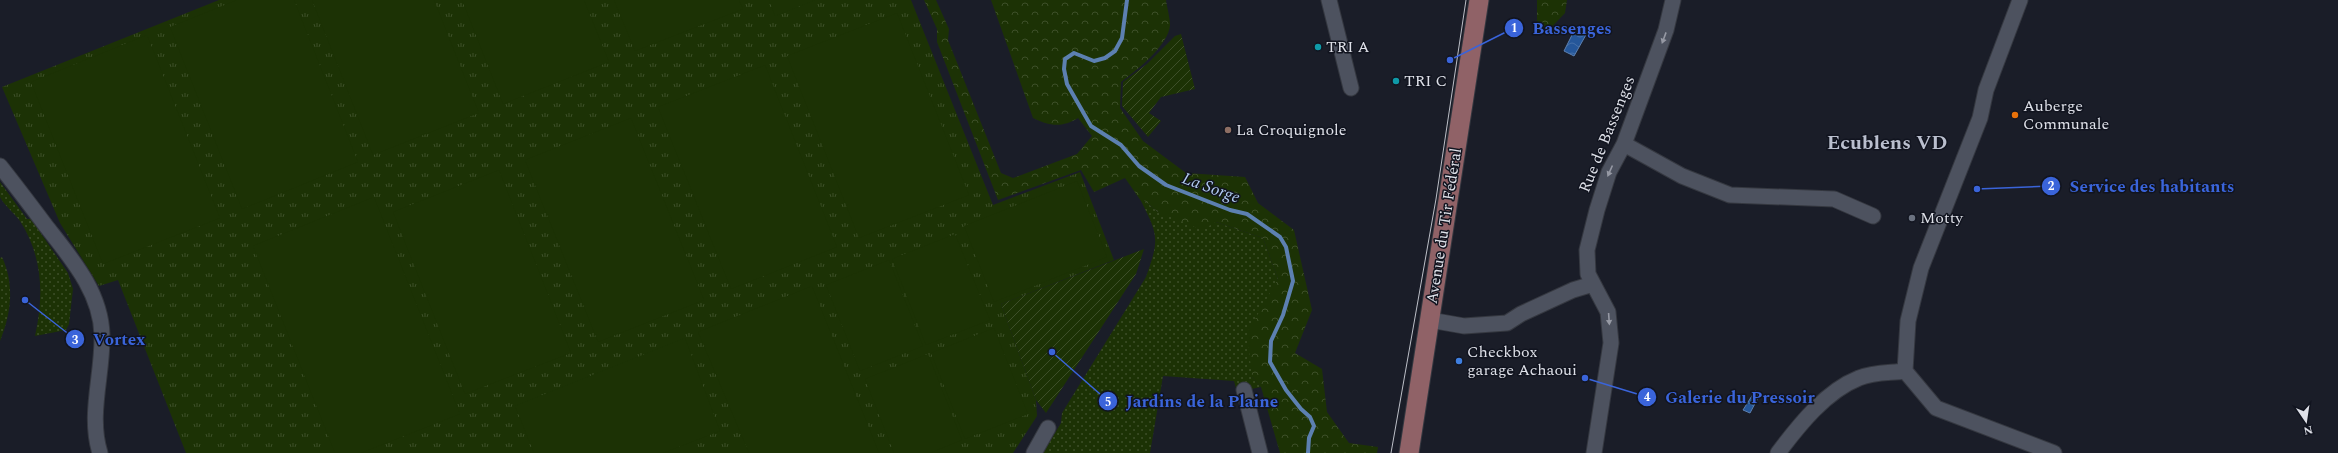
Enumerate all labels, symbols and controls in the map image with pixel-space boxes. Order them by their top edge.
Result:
callout: Bassenges [1504,13,1620,42]
text: Bassenges [1532,16,1612,42]
text: 1 [1511,19,1517,38]
one-way arrow [1660,32,1666,44]
place label: TRI A [1326,35,1370,59]
marker: TRI A [1313,42,1323,52]
place label: TRI C [1404,69,1447,93]
street label: Rue de Bassenges [1573,72,1641,196]
marker: TRI C [1391,76,1401,86]
place label: Auberge Communale [2023,94,2109,136]
marker: Auberge Communale [2010,110,2020,120]
place label: La Croquignole [1236,118,1347,142]
marker: La Croquignole [1223,125,1233,135]
district label: Ecublens VD [1827,128,1947,158]
street label: Avenue du Tir Fédéral [1420,146,1468,306]
one-way arrow [1607,165,1613,177]
water label: La Sorge [1178,166,1244,210]
callout: Service des habitants [2041,172,2242,201]
text: Service des habitants [2070,174,2234,200]
text: 2 [2048,177,2055,196]
place label: Motty [1920,206,1964,230]
marker: Motty [1907,213,1917,223]
one-way arrow [1605,313,1612,325]
callout: Vortex [65,325,154,354]
text: Vortex [93,327,146,353]
text: 3 [72,331,79,350]
place label: Checkbox garage Achaoui [1467,340,1577,382]
marker: Checkbox garage Achaoui [1454,356,1464,366]
callout: Galerie du Pressoir [1637,383,1823,412]
text: Galerie du Pressoir [1665,385,1816,411]
callout: Jardins de la Plaine [1098,387,1286,416]
text: 4 [1644,388,1651,407]
text: Jardins de la Plaine [1126,389,1278,415]
text: 5 [1105,393,1111,412]
north arrow [2286,401,2326,441]
text: N [2302,421,2314,440]

